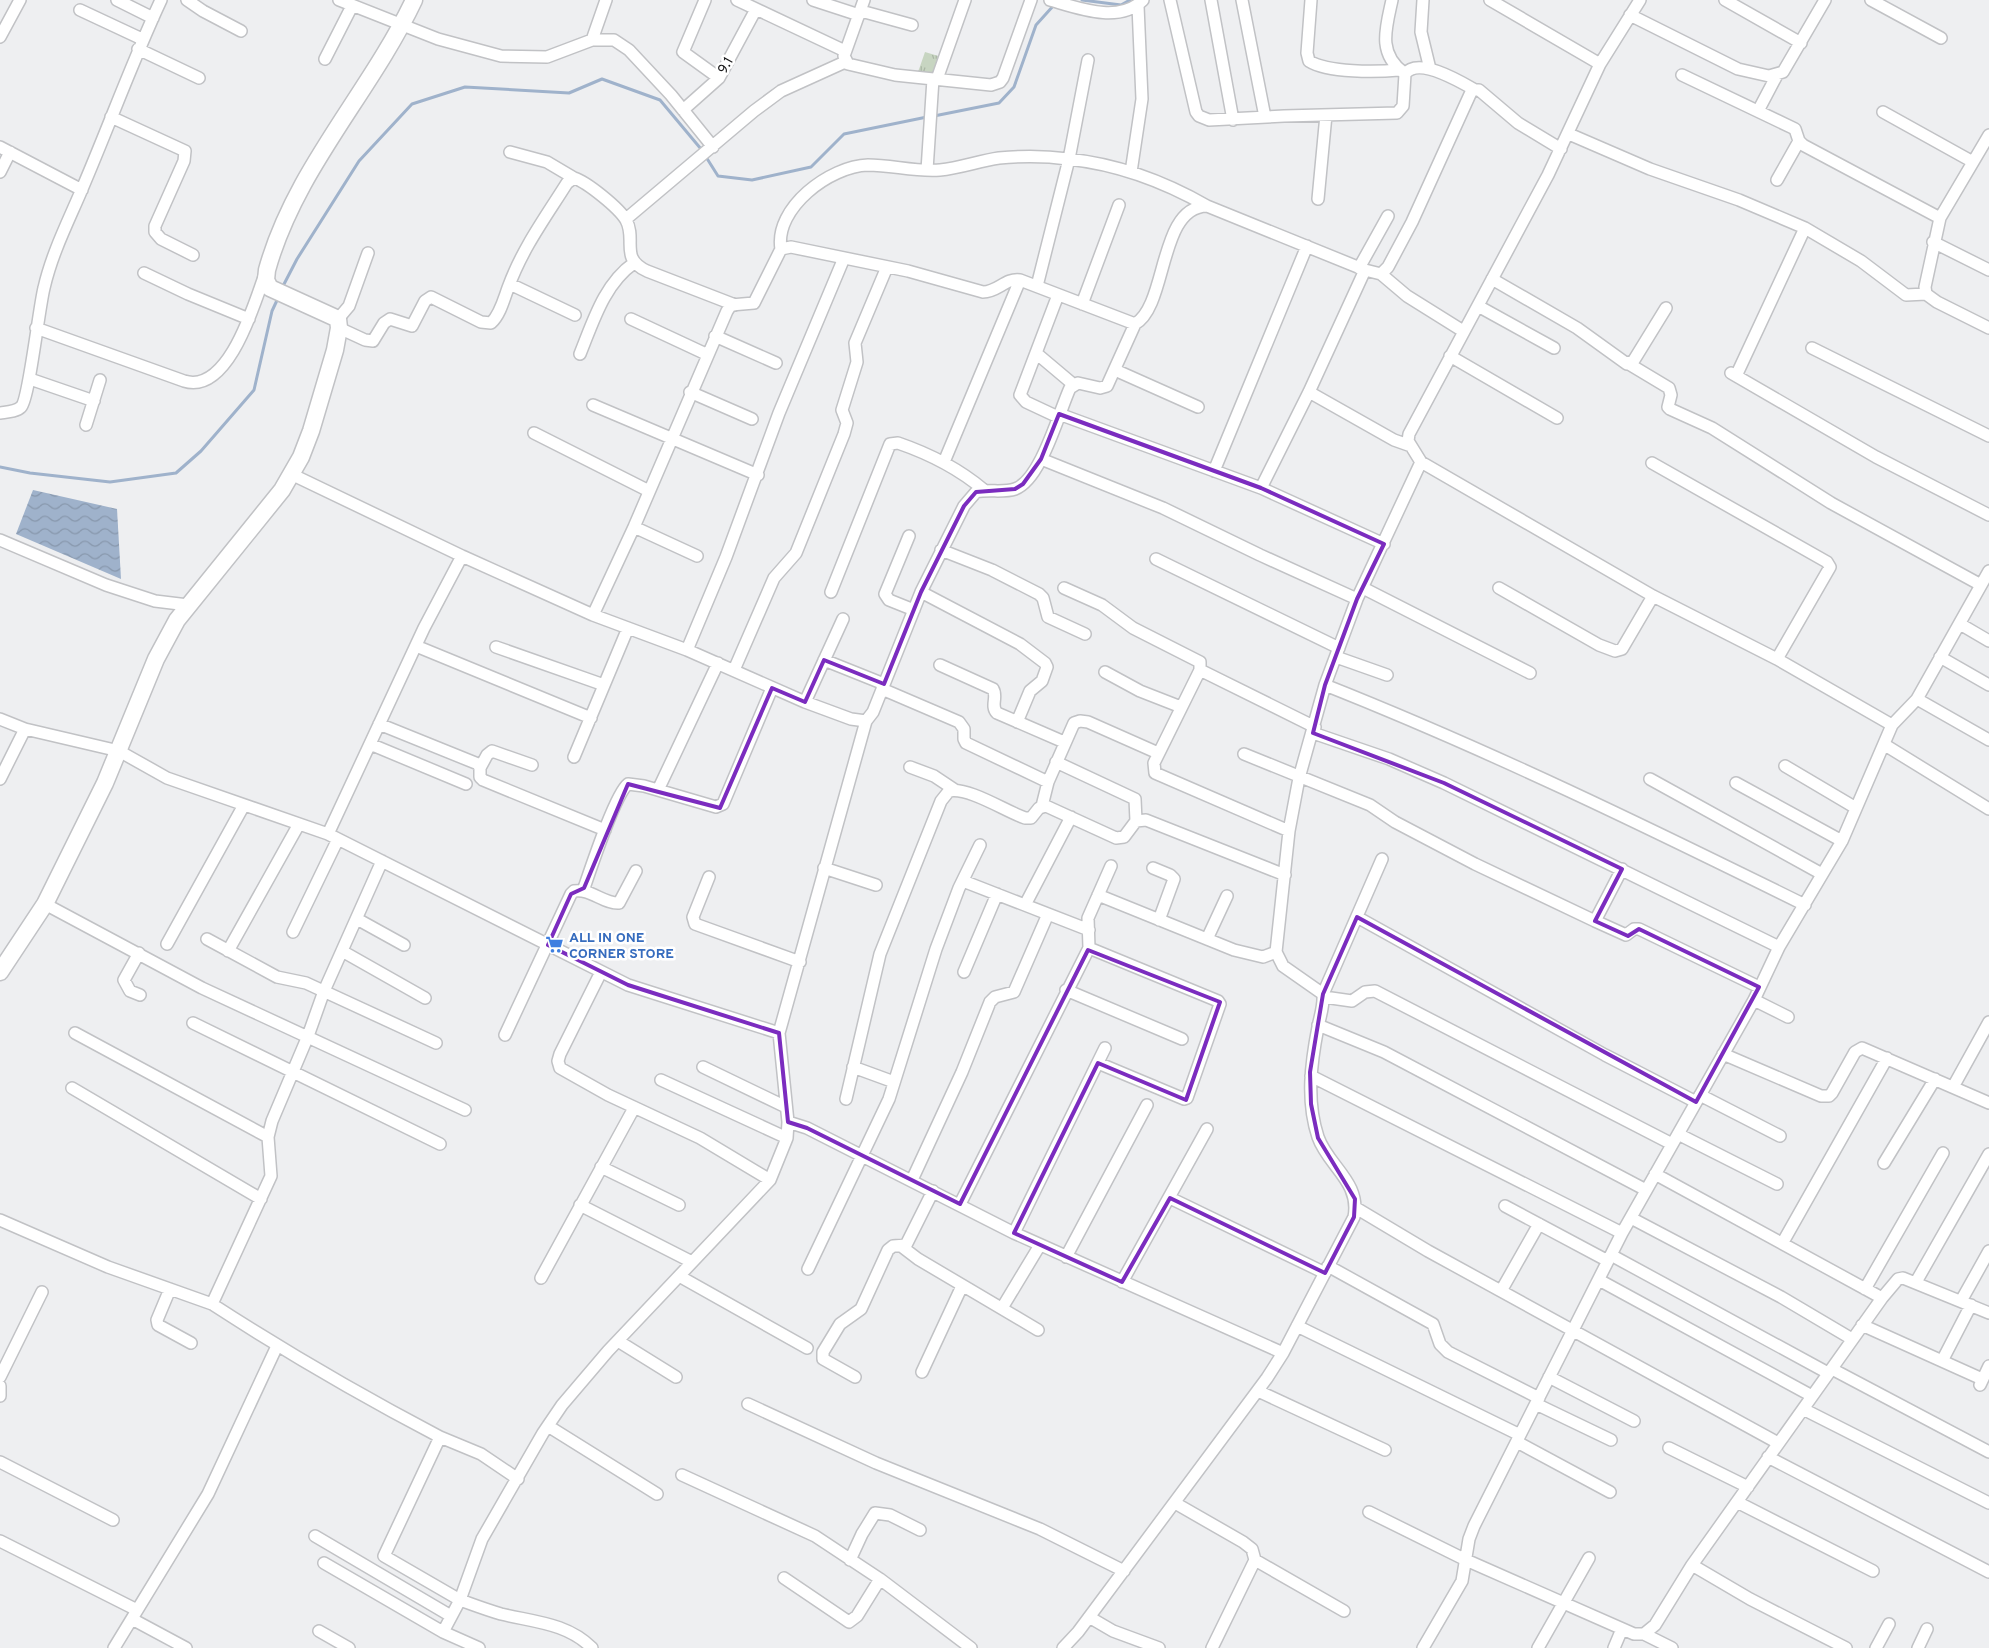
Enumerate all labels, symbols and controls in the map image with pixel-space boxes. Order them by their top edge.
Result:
street label: 9.1 [715,54,738,77]
place label: ALL IN ONE CORNER STORE [569,930,674,963]
supermarket icon: ALL IN ONE CORNER STORE [545,935,565,955]

